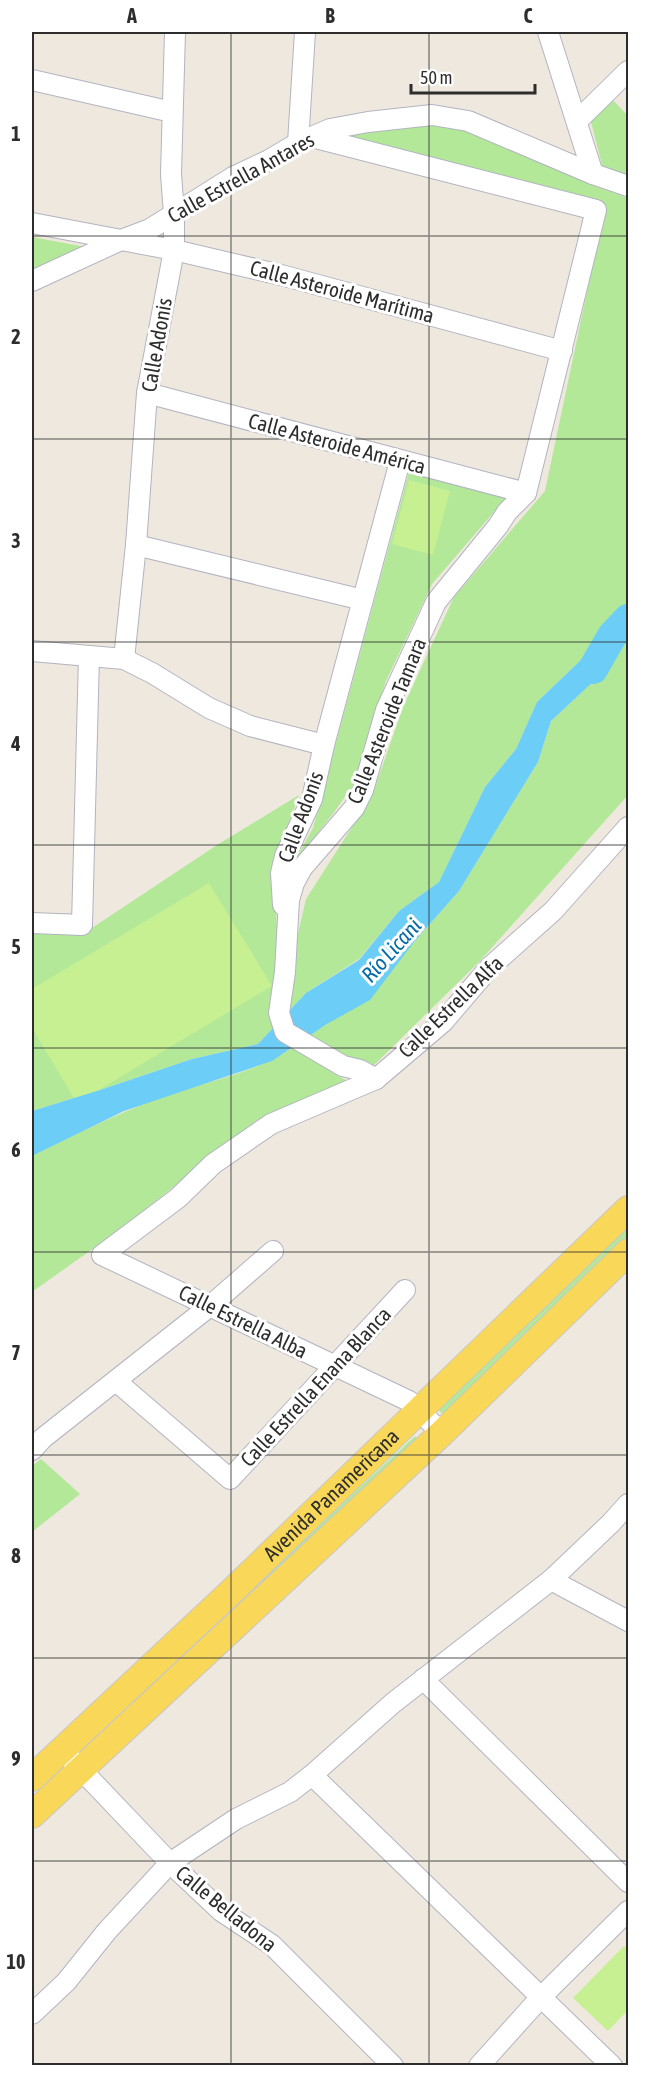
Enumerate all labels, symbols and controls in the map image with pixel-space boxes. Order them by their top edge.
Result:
text: A [126,4,137,27]
text: B [325,4,335,27]
text: C [524,4,533,27]
scale bar [411,57,536,95]
text: 50 m [420,67,452,88]
text: 1 [11,122,21,145]
street label: Calle Estrella Antares [163,127,318,227]
street label: Calle Asteroide Marítima [248,255,437,327]
street label: Calle Adonis [136,296,176,394]
text: 2 [11,325,21,348]
street label: Calle Asteroide América [246,408,428,478]
text: 3 [11,529,21,552]
street label: Calle Asteroide Tamara [342,634,430,807]
text: 4 [10,732,21,755]
street label: Calle Adonis [273,768,328,865]
water label: Río Licani [356,913,426,987]
text: 5 [11,935,21,958]
street label: Calle Estrella Alfa [393,950,508,1062]
text: 6 [11,1138,21,1161]
street label: Calle Estrella Alba [175,1280,312,1363]
street label: Calle Estrella Enana Blanca [235,1302,395,1471]
text: 7 [11,1341,21,1364]
street label: Avenida Panamericana [258,1424,403,1565]
text: 8 [11,1544,21,1567]
text: 9 [11,1747,21,1770]
street label: Calle Belladona [171,1860,282,1956]
text: 10 [7,1950,25,1973]

